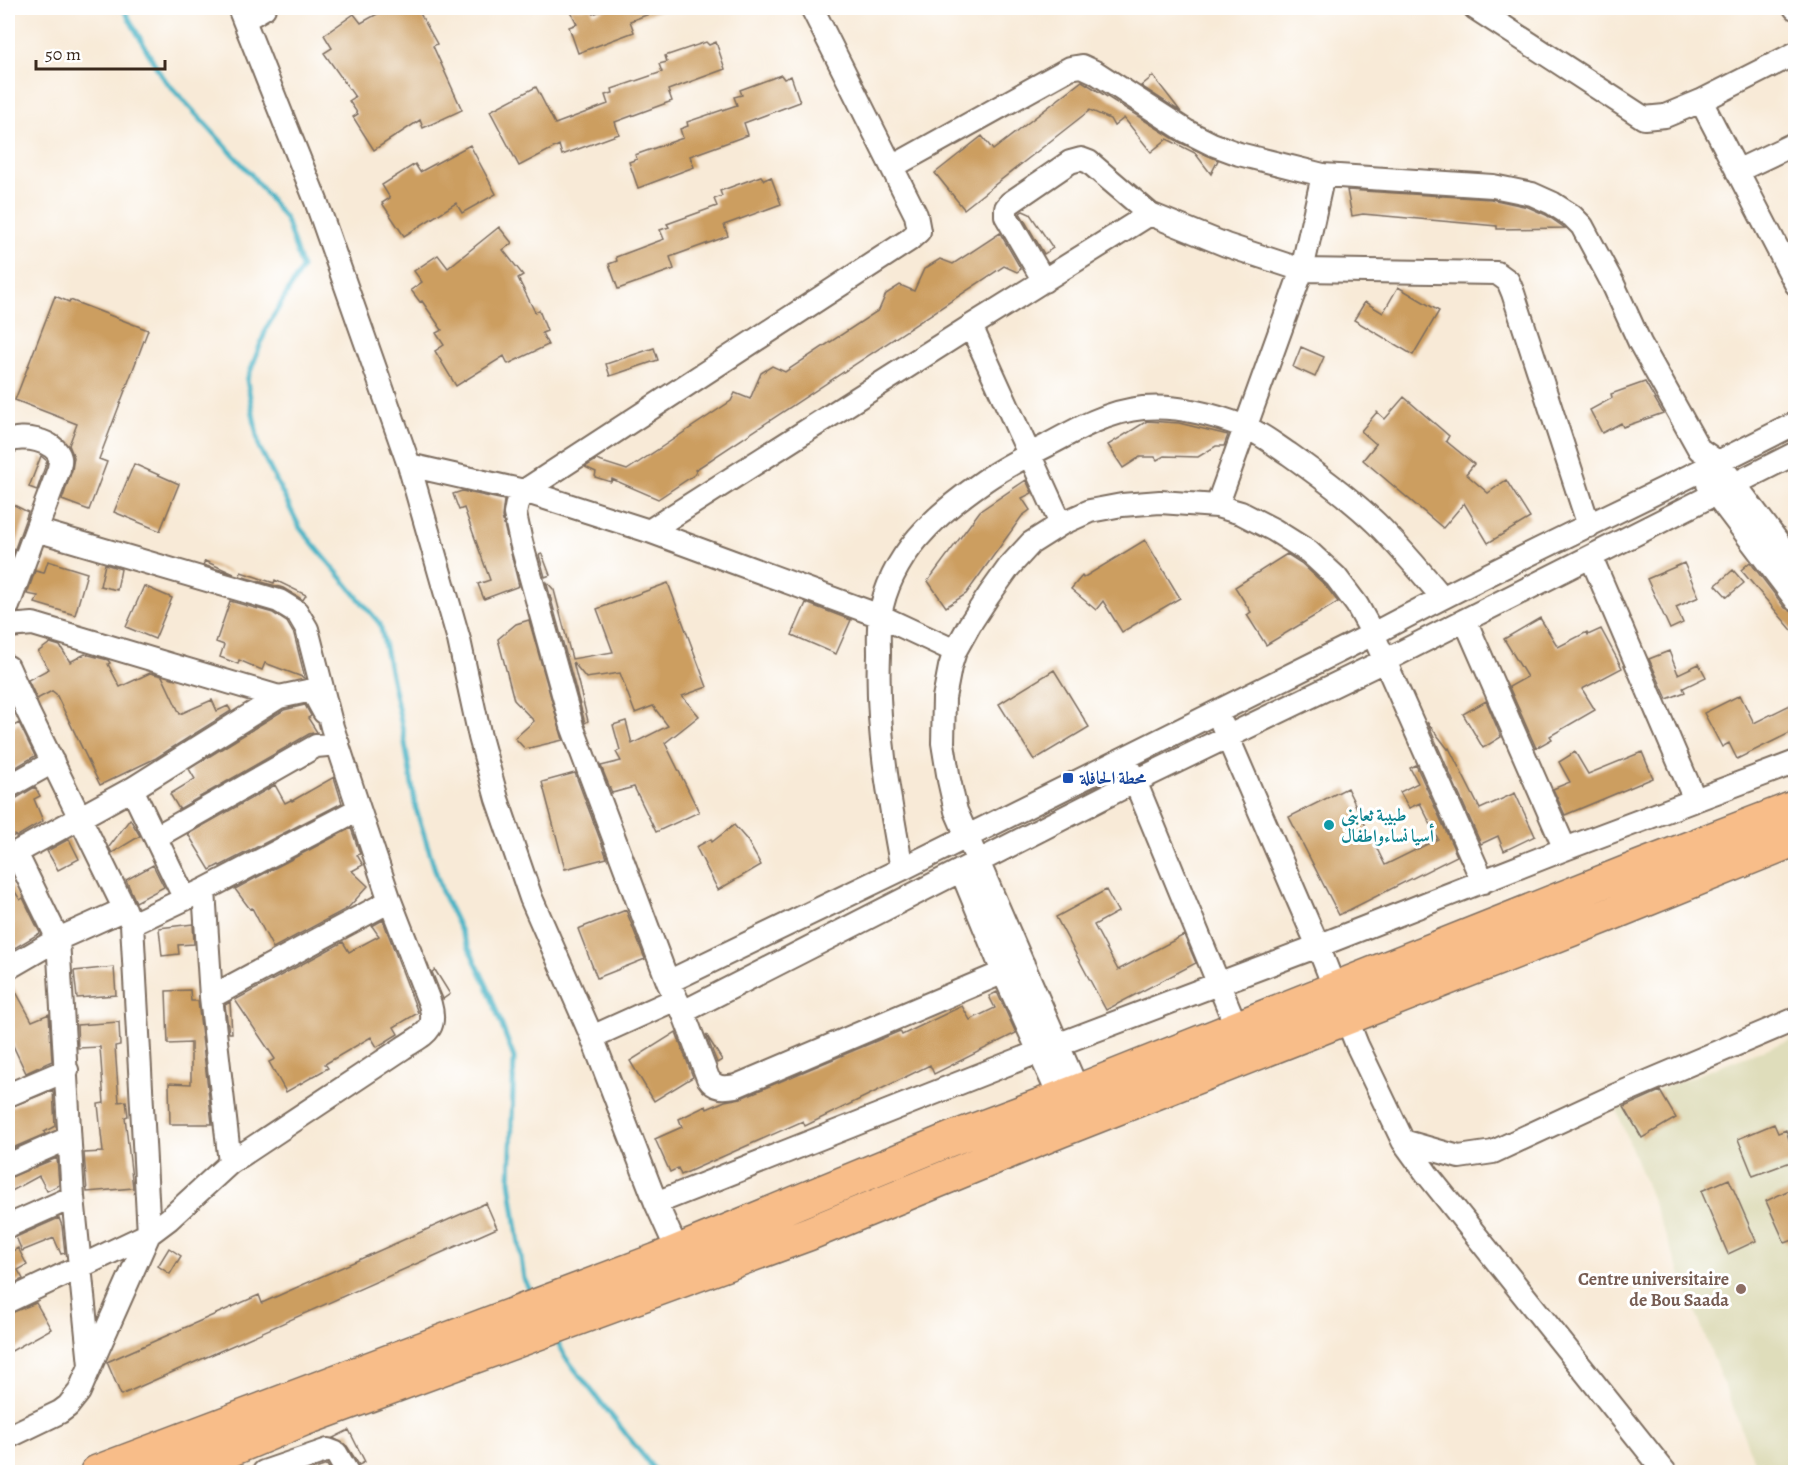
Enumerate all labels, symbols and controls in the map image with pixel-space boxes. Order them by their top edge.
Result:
scale bar [36,33,165,71]
text: 50 m [45,42,81,66]
place label: محطة الحافلة [1079,766,1147,790]
marker: محطة الحافلة [1061,771,1075,785]
place label: طبيبة ثعابني أسيا نساءواطفال [1341,803,1435,848]
marker: طبيبة ثعابني أسيا نساءواطفال [1322,818,1336,832]
place label: Centre universitaire de Bou Saada [1578,1267,1729,1312]
marker: Centre universitaire de Bou Saada [1734,1282,1748,1296]

